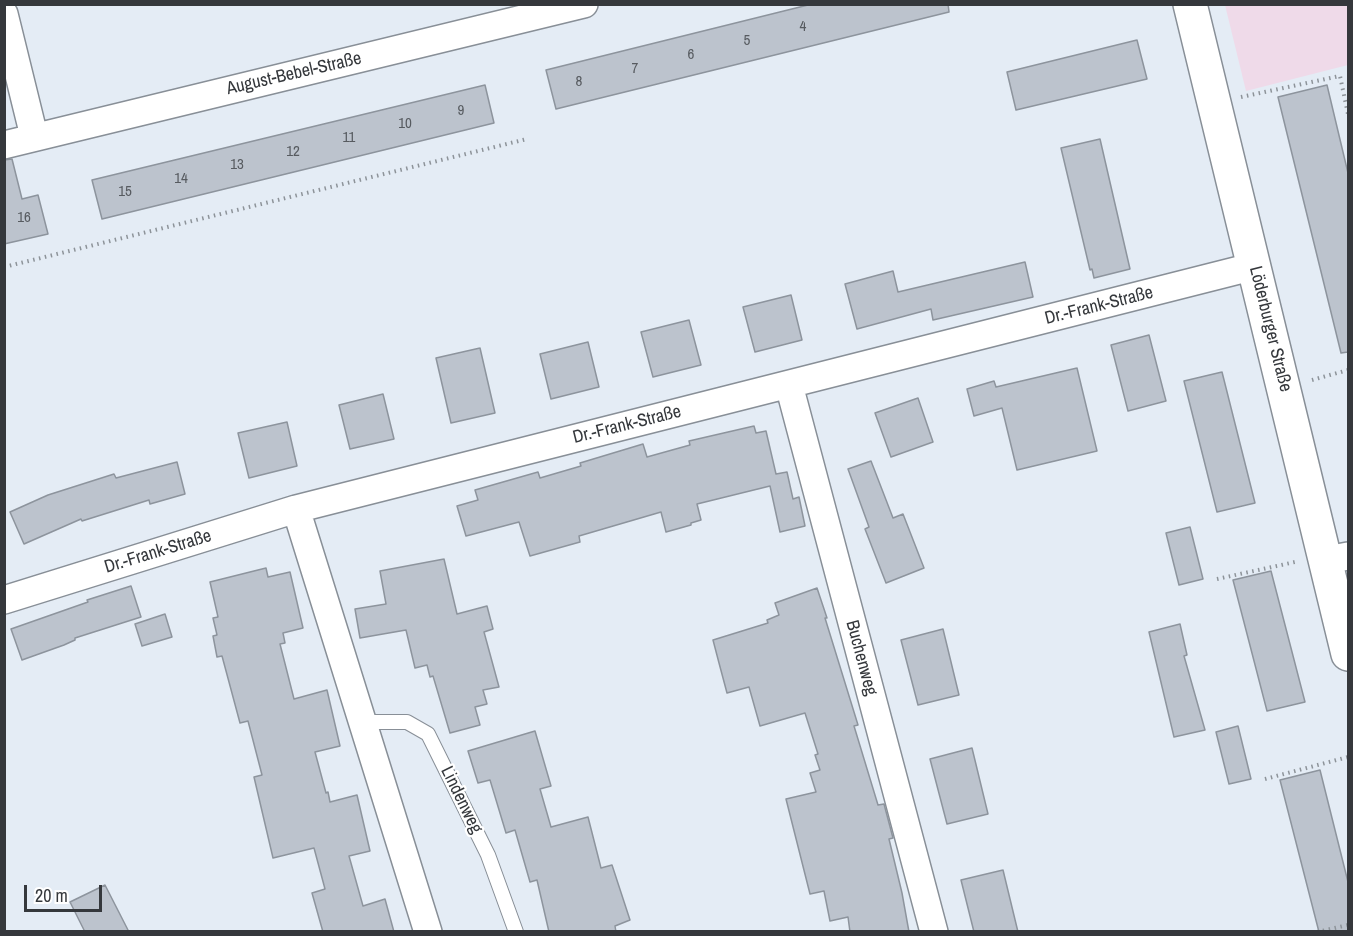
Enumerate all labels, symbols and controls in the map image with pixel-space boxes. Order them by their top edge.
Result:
house number: 4 [800,18,806,36]
house number: 5 [744,32,750,50]
house number: 6 [688,46,694,64]
street label: August-Bebel-Straße [224,48,364,100]
house number: 7 [632,60,638,78]
house number: 8 [576,73,582,91]
house number: 9 [458,102,464,120]
house number: 10 [398,115,412,133]
house number: 11 [343,129,355,147]
house number: 12 [286,143,300,161]
house number: 13 [230,156,244,174]
house number: 14 [174,170,188,188]
house number: 15 [118,183,132,201]
house number: 16 [17,209,31,227]
street label: Löderburger Straße [1244,264,1296,394]
street label: Dr.-Frank-Straße [1043,282,1155,330]
street label: Dr.-Frank-Straße [571,401,683,449]
street label: Dr.-Frank-Straße [102,525,214,579]
street label: Buchenweg [841,618,881,698]
street label: Lindenweg [435,763,487,837]
scale bar [27,873,105,911]
text: 20 m [35,883,68,908]

